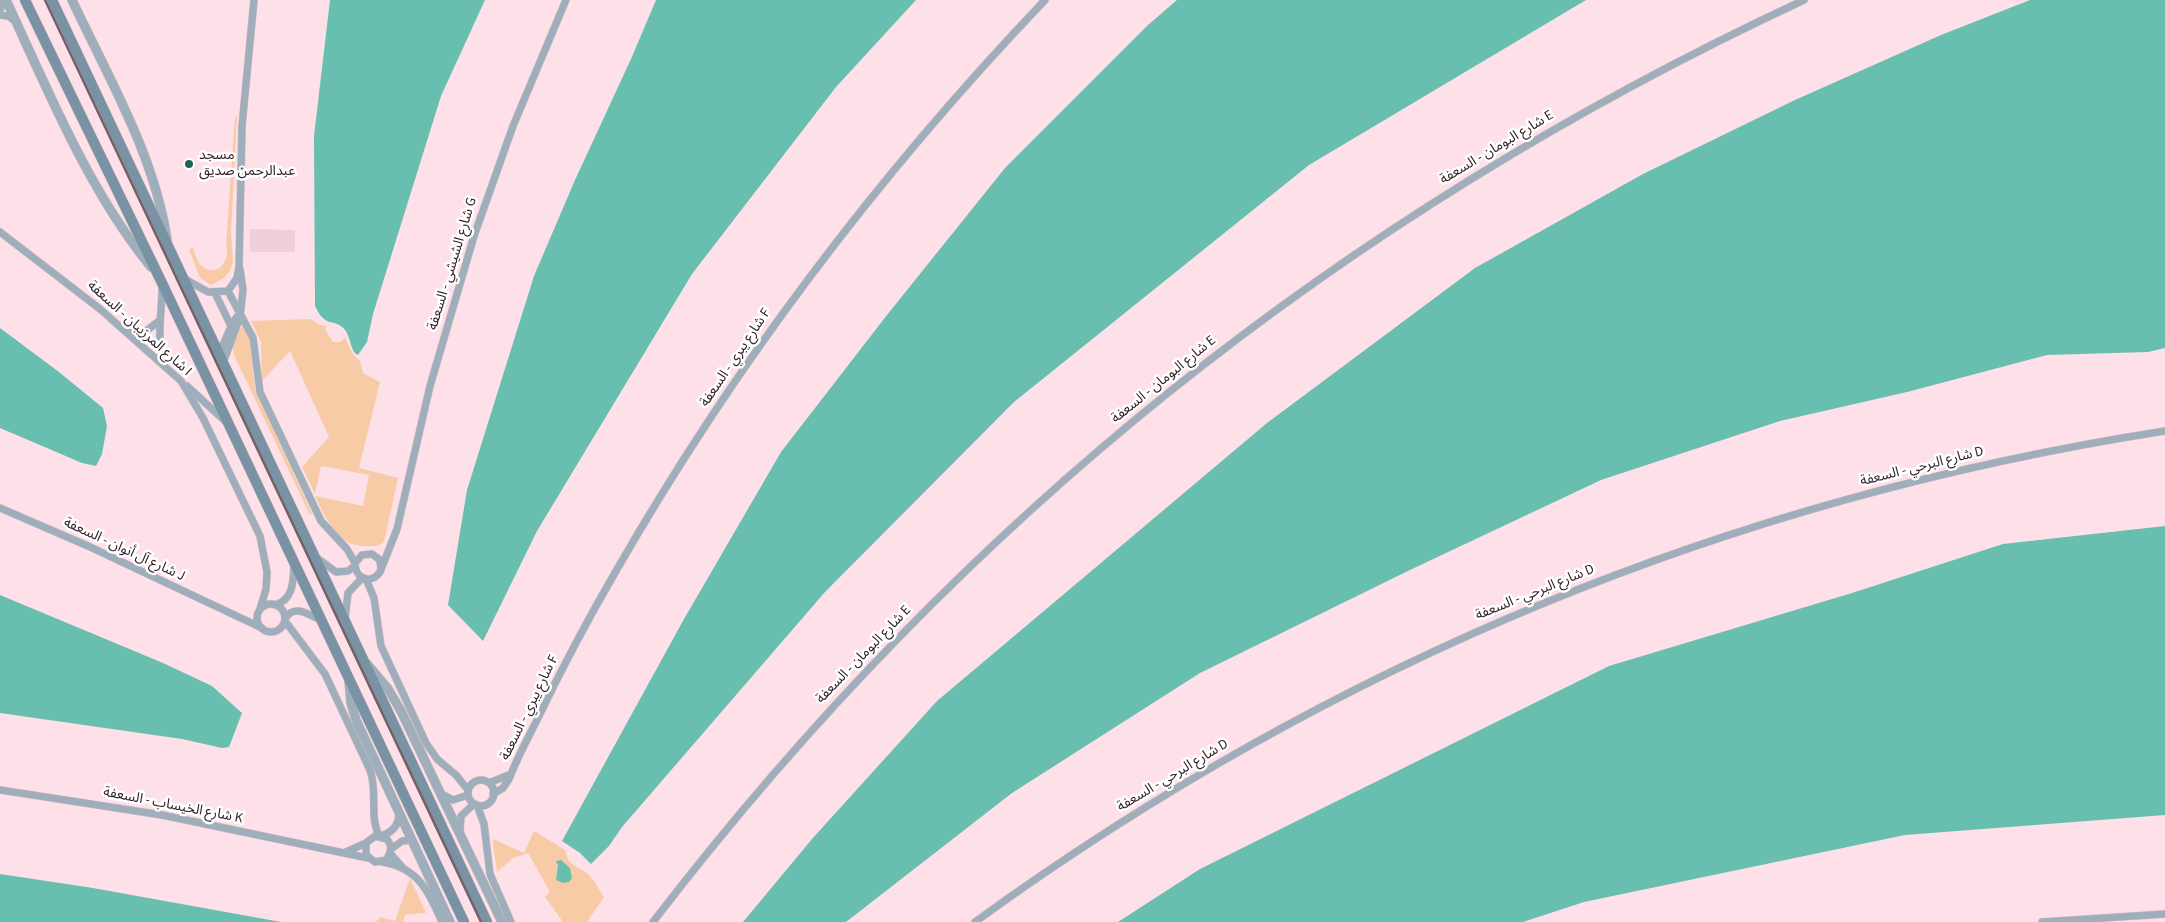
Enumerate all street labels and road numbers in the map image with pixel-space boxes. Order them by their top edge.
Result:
street label: شارع البومان - السعفة E [1437,107,1557,189]
street label: شارع الشيشي - السعفة G [425,196,481,332]
street label: شارع المرزيبان - السعفة I [83,278,195,380]
street label: شارع يبري - السعفة F [697,306,775,410]
street label: شارع البومان - السعفة E [1108,333,1220,427]
street label: شارع البرحي - السعفة D [1859,444,1985,490]
street label: شارع آل أنوان - السعفة J [61,515,187,585]
street label: شارع البرحي - السعفة D [1473,561,1597,625]
street label: شارع البومان - السعفة E [813,603,915,707]
street label: شارع يبري - السعفة F [497,653,563,763]
street label: شارع البرحي - السعفة D [1114,736,1232,816]
street label: شارع الخيساب - السعفة K [102,784,244,828]

